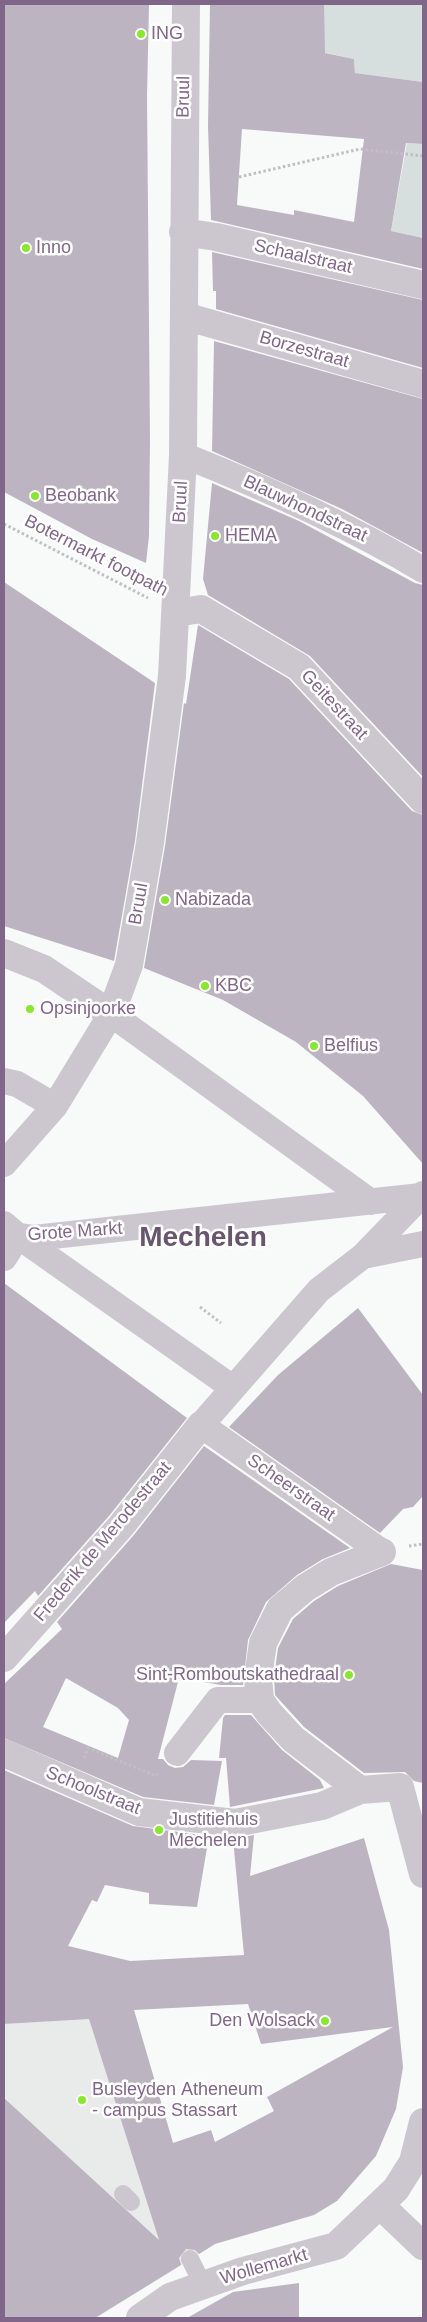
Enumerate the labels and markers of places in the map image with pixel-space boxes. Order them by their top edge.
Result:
place label: ING [151,23,183,45]
marker: ING [135,28,147,40]
place label: Inno [36,237,71,259]
marker: Inno [20,242,32,254]
place label: Beobank [45,485,116,507]
marker: Beobank [29,490,41,502]
place label: HEMA [225,525,277,547]
marker: HEMA [209,530,221,542]
place label: Nabizada [175,889,251,911]
marker: Nabizada [159,894,171,906]
place label: KBC [215,975,252,997]
marker: KBC [199,980,211,992]
place label: Opsinjoorke [40,998,136,1020]
marker: Opsinjoorke [24,1003,36,1015]
place label: Belfius [324,1035,378,1057]
marker: Belfius [308,1040,320,1052]
place label: Sint-Romboutskathedraal [136,1664,339,1686]
marker: Sint-Romboutskathedraal [343,1669,355,1681]
place label: Justitiehuis Mechelen [169,1809,258,1852]
marker: Justitiehuis Mechelen [153,1824,165,1836]
place label: Den Wolsack [209,2010,315,2032]
marker: Den Wolsack [319,2015,331,2027]
place label: Busleyden Atheneum - campus Stassart [92,2079,263,2122]
marker: Busleyden Atheneum - campus Stassart [76,2094,88,2106]

